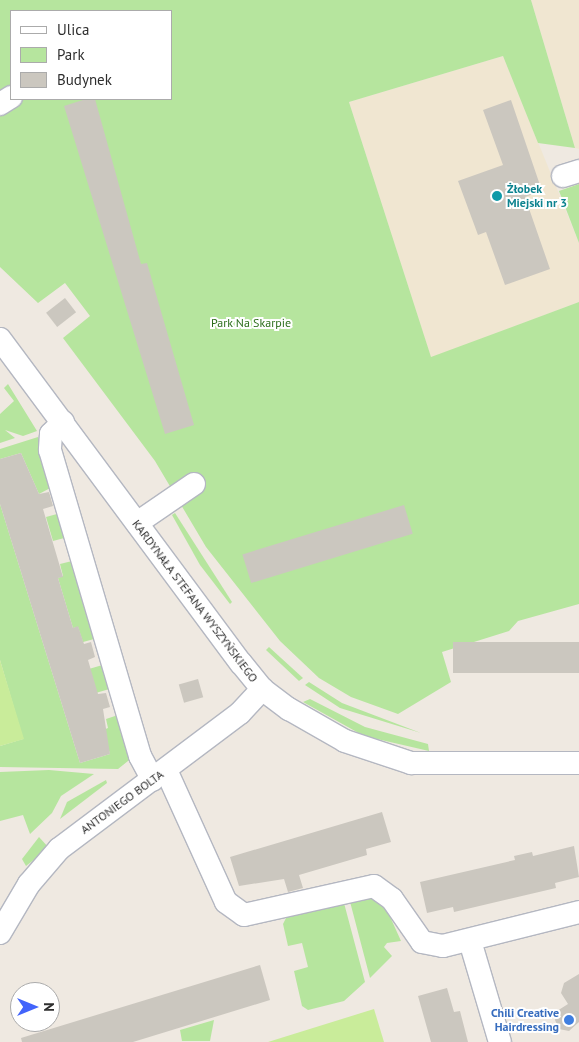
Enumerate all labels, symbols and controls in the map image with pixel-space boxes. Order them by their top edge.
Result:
legend [10,10,172,100]
text: Ulica [57,20,89,39]
text: Park [57,45,85,64]
text: Budynek [57,70,112,89]
place label: Żłobek Miejski nr 3 [507,182,567,210]
marker: Żłobek Miejski nr 3 [491,190,503,202]
park label: Park Na Skarpie [211,316,291,330]
street label: KARDYNAŁA STEFANA WYSZYŃSKIEGO [129,516,261,686]
street label: ANTONIEGO BOLTA [78,767,166,837]
north arrow [10,982,60,1032]
text: N [40,1002,58,1012]
place label: Chili Creative Hairdressing [491,1006,559,1034]
marker: Chili Creative Hairdressing [563,1014,575,1026]

